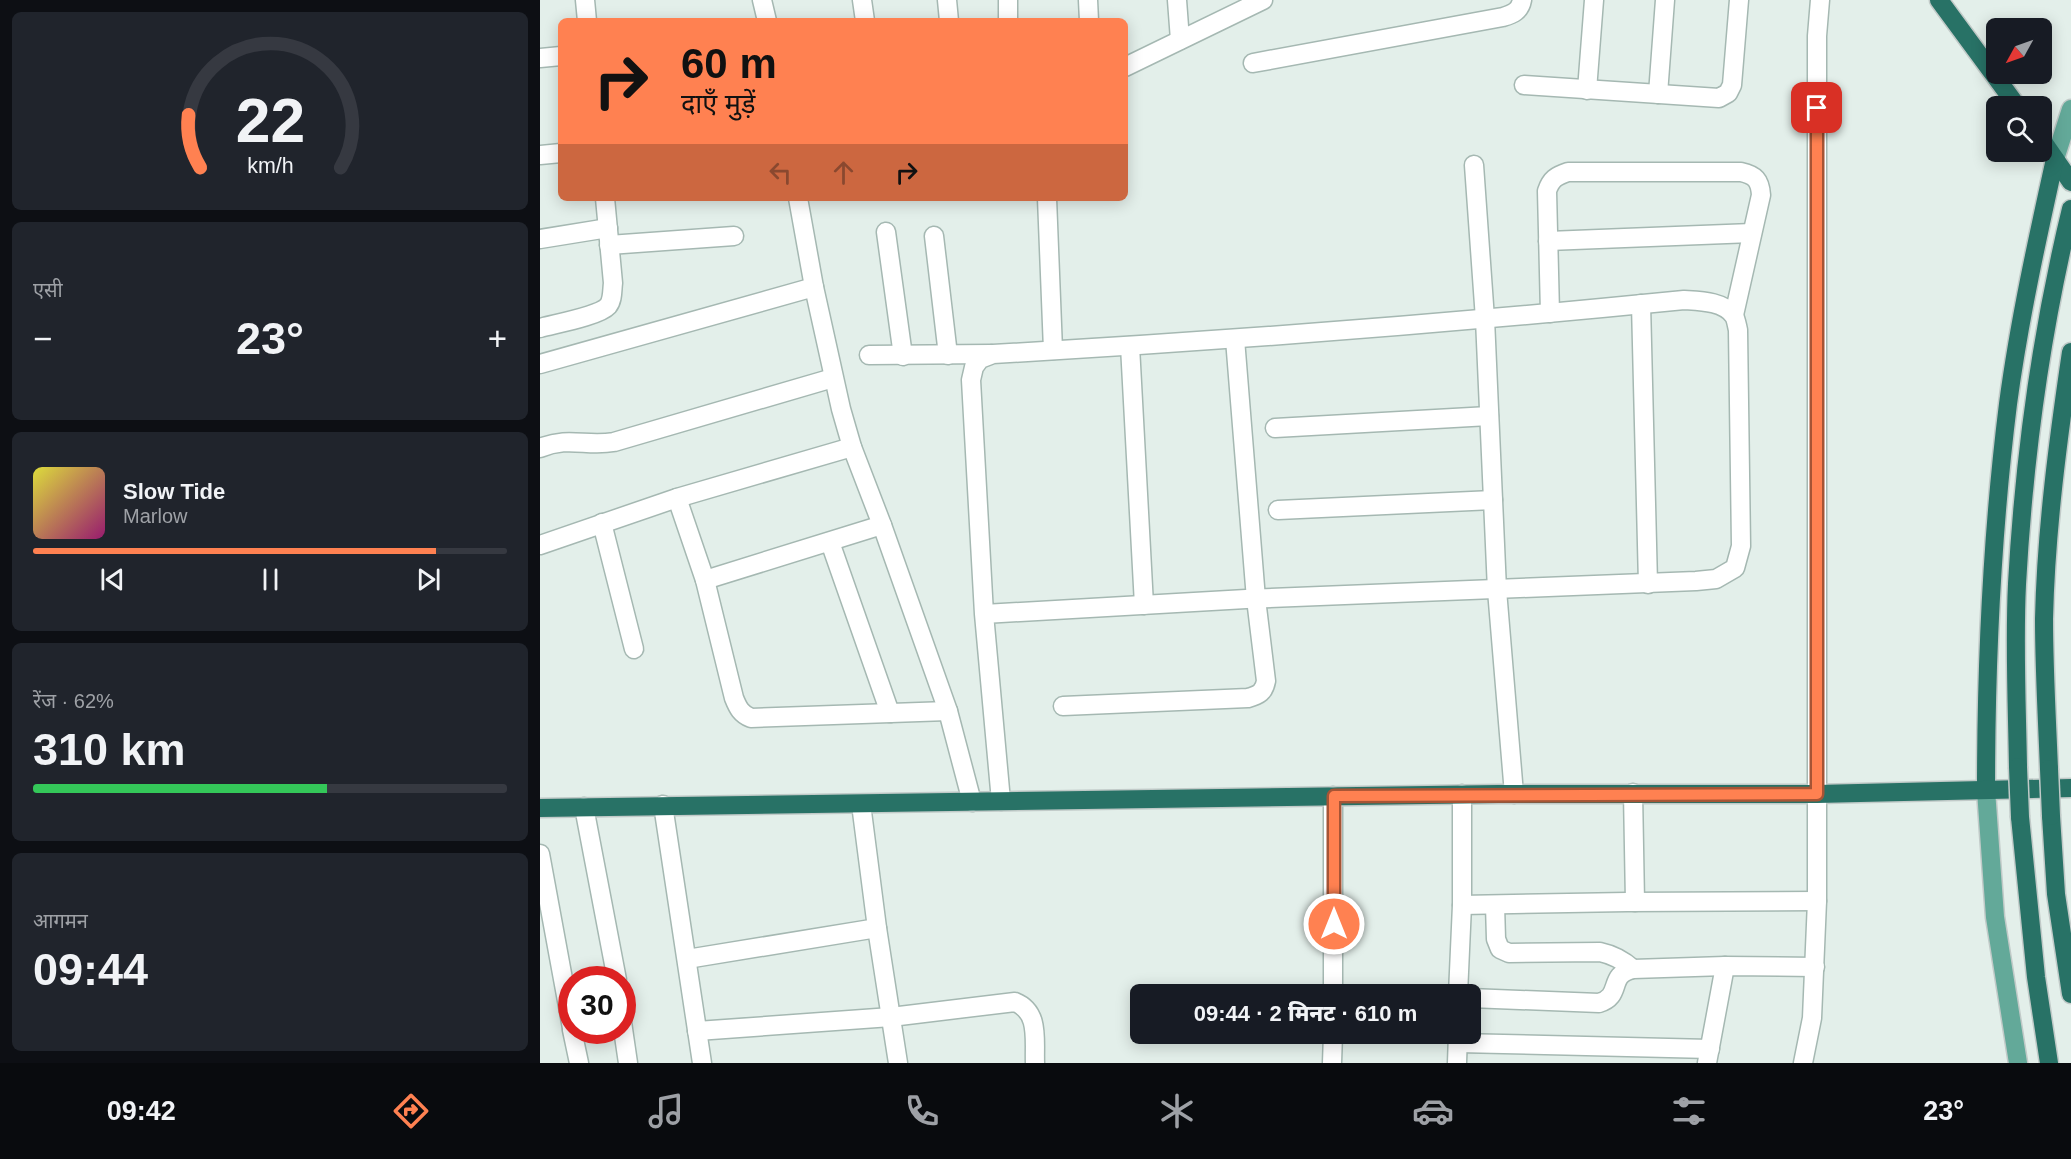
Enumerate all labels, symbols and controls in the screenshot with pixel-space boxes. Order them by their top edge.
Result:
north arrow [1986,18,2052,84]
map controls [1986,18,2052,162]
text: 60 m [681,40,777,87]
icon: right [582,42,660,120]
pin [1791,82,1842,133]
text: 22 [235,86,305,155]
text: दाएँ मुड़ें [681,89,755,119]
icon: arrive [1800,91,1833,124]
button: search [1986,96,2052,162]
text: km/h [247,154,293,178]
icon: left [764,156,797,189]
icon: ahead [827,156,860,189]
icon: right [890,156,923,189]
text: एसी [33,279,63,301]
text: 23° [236,313,304,364]
text: − [33,320,52,357]
text: + [488,320,507,357]
text: Slow Tide [123,479,225,504]
text: Marlow [123,505,187,527]
icon: previous [96,563,129,596]
icon: pause [254,563,287,596]
icon: next [412,563,445,596]
text: रेंज · 62% [33,690,114,712]
text: 310 km [33,724,186,775]
position arrow [1302,892,1366,956]
text: आगमन [33,910,88,932]
text: 09:44 [33,944,148,995]
speed limit sign: 30 [558,966,636,1044]
text: 09:44 · 2 मिनट · 610 m [1194,1001,1417,1026]
icon: directions [390,1090,432,1132]
icon: music [645,1090,687,1132]
icon: phone [901,1090,943,1132]
icon: climate [1156,1090,1198,1132]
icon: car [1412,1090,1454,1132]
icon: filters [1668,1090,1710,1132]
text: 09:42 [107,1096,176,1126]
text: 23° [1923,1096,1964,1126]

